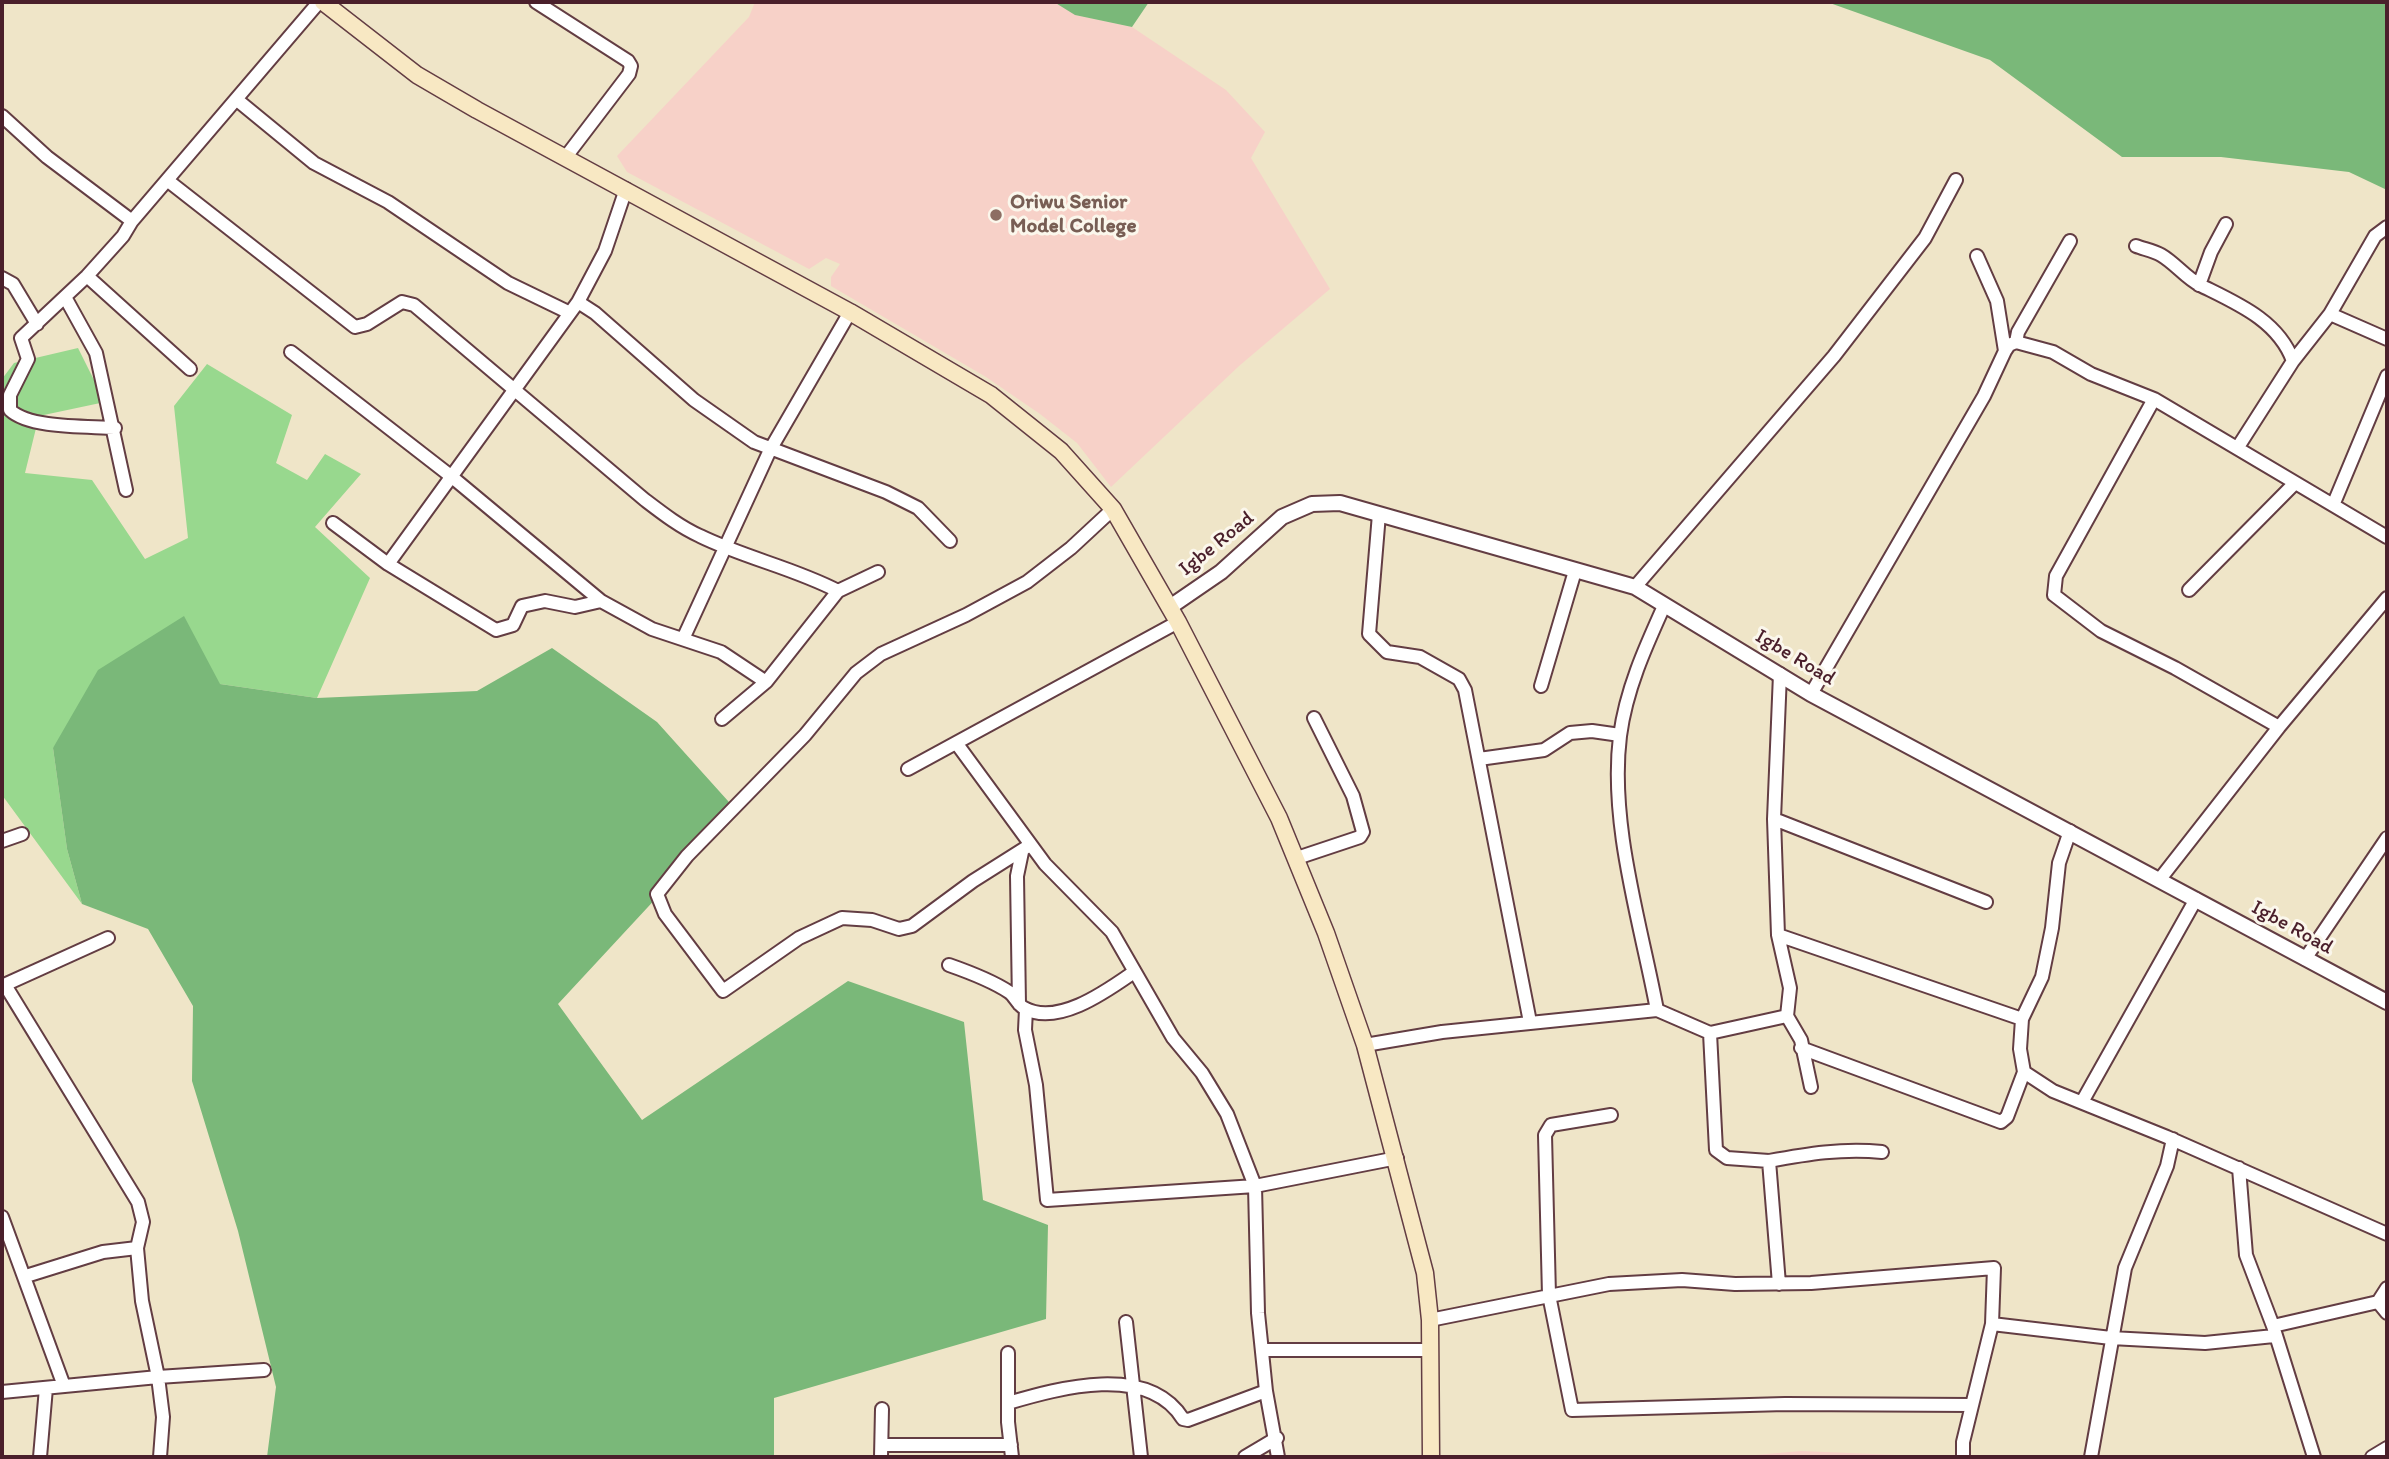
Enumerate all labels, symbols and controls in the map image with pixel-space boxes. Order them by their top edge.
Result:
place label: Oriwu Senior Model College [1010,190,1137,240]
marker: Oriwu Senior Model College [988,207,1004,223]
street label: Igbe Road [1174,506,1260,582]
street label: Igbe Road [1750,624,1840,692]
street label: Igbe Road [2247,895,2337,961]

